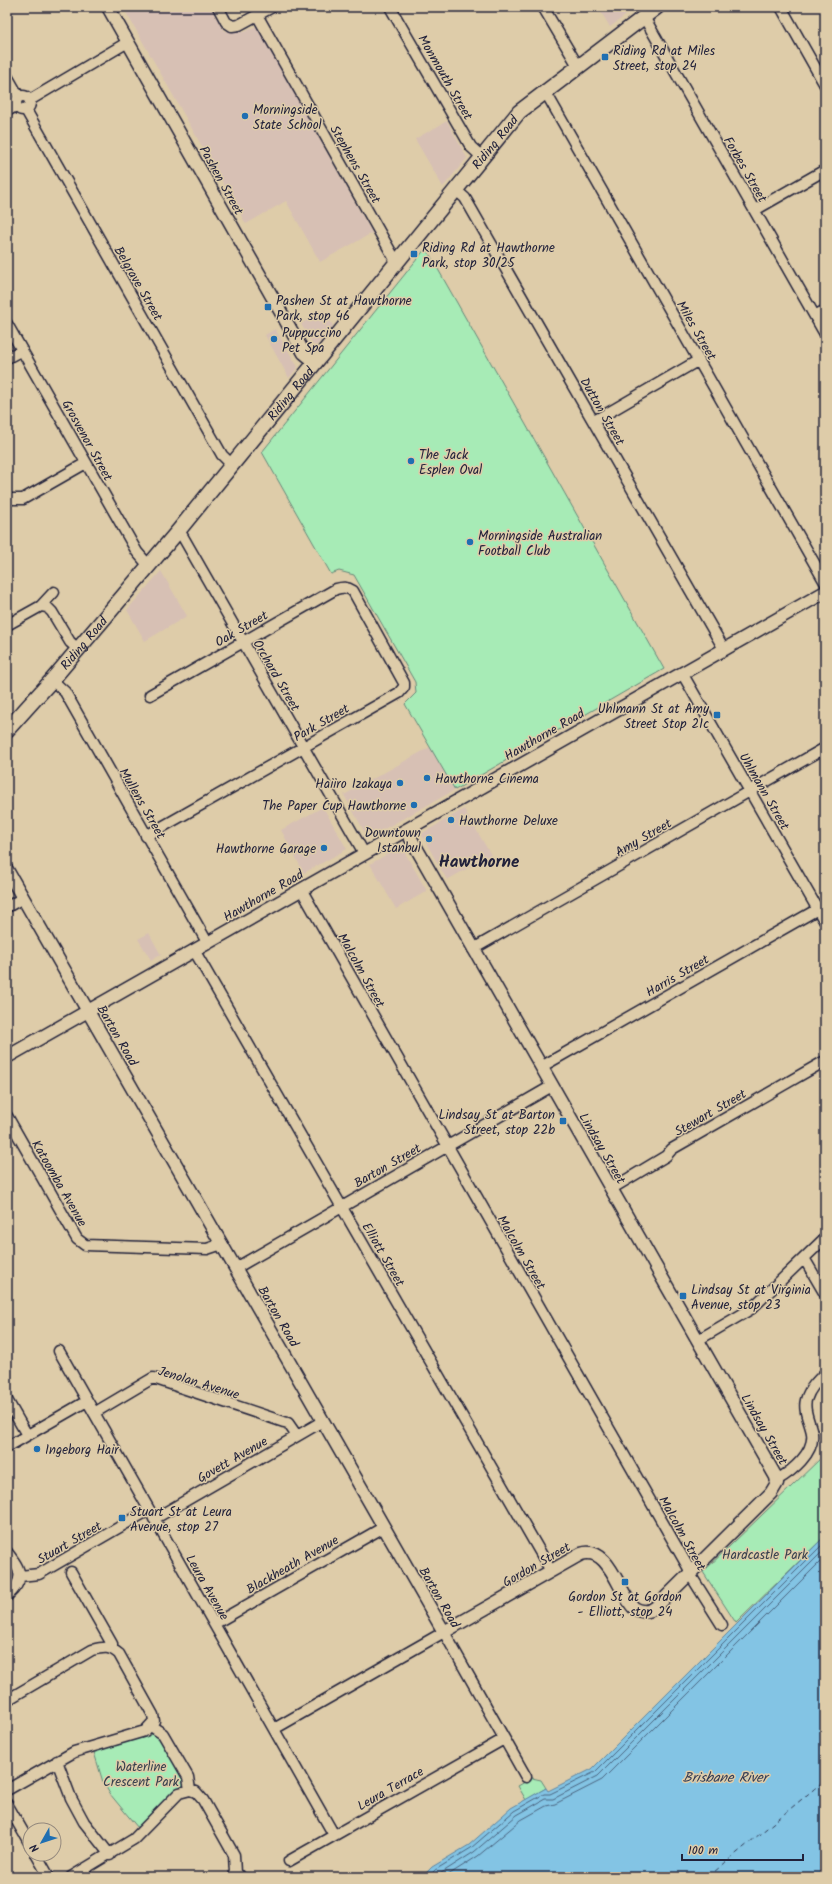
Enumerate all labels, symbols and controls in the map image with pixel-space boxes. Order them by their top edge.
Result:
street label: Monmouth Street [412,31,478,125]
place label: Riding Rd at Miles Street, stop 24 [613,41,716,77]
marker: Riding Rd at Miles Street, stop 24 [600,52,610,62]
place label: Morningside State School [253,100,322,136]
marker: Morningside State School [240,111,250,121]
street label: Riding Road [467,111,525,175]
street label: Stephens Street [324,122,386,209]
street label: Forbes Street [717,133,773,208]
street label: Pashen Street [193,142,249,220]
place label: Riding Rd at Hawthorne Park, stop 30/25 [422,238,555,274]
street label: Belgrave Street [108,242,168,326]
marker: Riding Rd at Hawthorne Park, stop 30/25 [409,249,419,259]
place label: Pashen St at Hawthorne Park, stop 46 [276,291,412,327]
street label: Miles Street [670,297,722,365]
marker: Pashen St at Hawthorne Park, stop 46 [263,302,273,312]
place label: Puppuccino Pet Spa [282,323,342,359]
marker: Puppuccino Pet Spa [269,334,279,344]
street label: Riding Road [263,362,320,426]
street label: Dutton Street [574,374,630,451]
street label: Grosvenor Street [56,396,118,486]
place label: The Jack Esplen Oval [419,445,482,481]
marker: The Jack Esplen Oval [406,456,416,466]
place label: Morningside Australian Football Club [478,526,602,562]
marker: Morningside Australian Football Club [465,537,475,547]
street label: Oak Street [211,605,273,653]
street label: Riding Road [56,612,114,675]
street label: Orchard Street [247,636,305,717]
street label: Park Street [290,698,355,748]
place label: Uhlmann St at Amy Street Stop 21c [598,699,710,735]
street label: Hawthorne Road [501,704,589,767]
marker: Uhlmann St at Amy Street Stop 21c [712,710,722,720]
street label: Uhlmann Street [733,749,795,835]
street label: Mullens Street [113,764,171,844]
place label: Hawthorne Cinema [435,769,539,790]
marker: Hawthorne Cinema [422,773,432,783]
place label: Haiiro Izakaya [315,774,392,795]
marker: Haiiro Izakaya [395,778,405,788]
place label: The Paper Cup Hawthorne [262,796,406,817]
marker: The Paper Cup Hawthorne [409,800,419,810]
place label: Hawthorne Deluxe [459,811,558,832]
street label: Amy Street [611,813,677,863]
marker: Hawthorne Deluxe [446,815,456,825]
place label: Downtown Istanbul [364,823,421,859]
marker: Downtown Istanbul [424,834,434,844]
place label: Hawthorne Garage [216,839,316,860]
marker: Hawthorne Garage [319,843,329,853]
district label: Hawthorne [439,849,520,876]
street label: Hawthorne Road [220,865,308,928]
street label: Malcolm Street [331,929,390,1013]
street label: Harris Street [642,949,714,1003]
street label: Barton Road [91,1001,143,1071]
street label: Stewart Street [671,1084,752,1142]
place label: Lindsay St at Barton Street, stop 22b [438,1105,555,1141]
street label: Lindsay Street [573,1109,631,1189]
marker: Lindsay St at Barton Street, stop 22b [558,1116,568,1126]
street label: Katoomba Avenue [25,1136,92,1231]
street label: Barton Street [350,1138,426,1194]
street label: Malcolm Street [491,1212,551,1295]
street label: Elliott Street [356,1219,410,1292]
place label: Lindsay St at Virginia Avenue, stop 23 [691,1280,811,1316]
street label: Barton Road [252,1282,304,1352]
marker: Lindsay St at Virginia Avenue, stop 23 [678,1291,688,1301]
street label: Jenolan Avenue [155,1361,242,1406]
street label: Lindsay Street [735,1390,793,1470]
street label: Govett Avenue [193,1431,272,1489]
place label: Ingeborg Hair [45,1440,119,1461]
marker: Ingeborg Hair [32,1444,42,1454]
street label: Malcolm Street [652,1492,711,1576]
place label: Stuart St at Leura Avenue, stop 27 [130,1502,232,1538]
marker: Stuart St at Leura Avenue, stop 27 [117,1513,127,1523]
street label: Stuart Street [33,1516,107,1570]
street label: Blackheath Avenue [243,1530,343,1600]
street label: Gordon Street [499,1537,576,1593]
park label: Hardcastle Park [722,1545,809,1566]
street label: Leura Avenue [179,1551,234,1625]
street label: Barton Road [413,1563,465,1633]
marker: Gordon St at Gordon - Elliott, stop 24 [620,1577,630,1587]
place label: Gordon St at Gordon - Elliott, stop 24 [568,1587,682,1623]
park label: Waterline Crescent Park [103,1757,180,1793]
street label: Leura Terrace [353,1762,428,1817]
water label: Brisbane River [683,1767,771,1789]
north arrow [22,1822,62,1862]
scale bar [682,1836,803,1862]
text: N [26,1839,44,1856]
text: 100 m [688,1841,719,1860]

